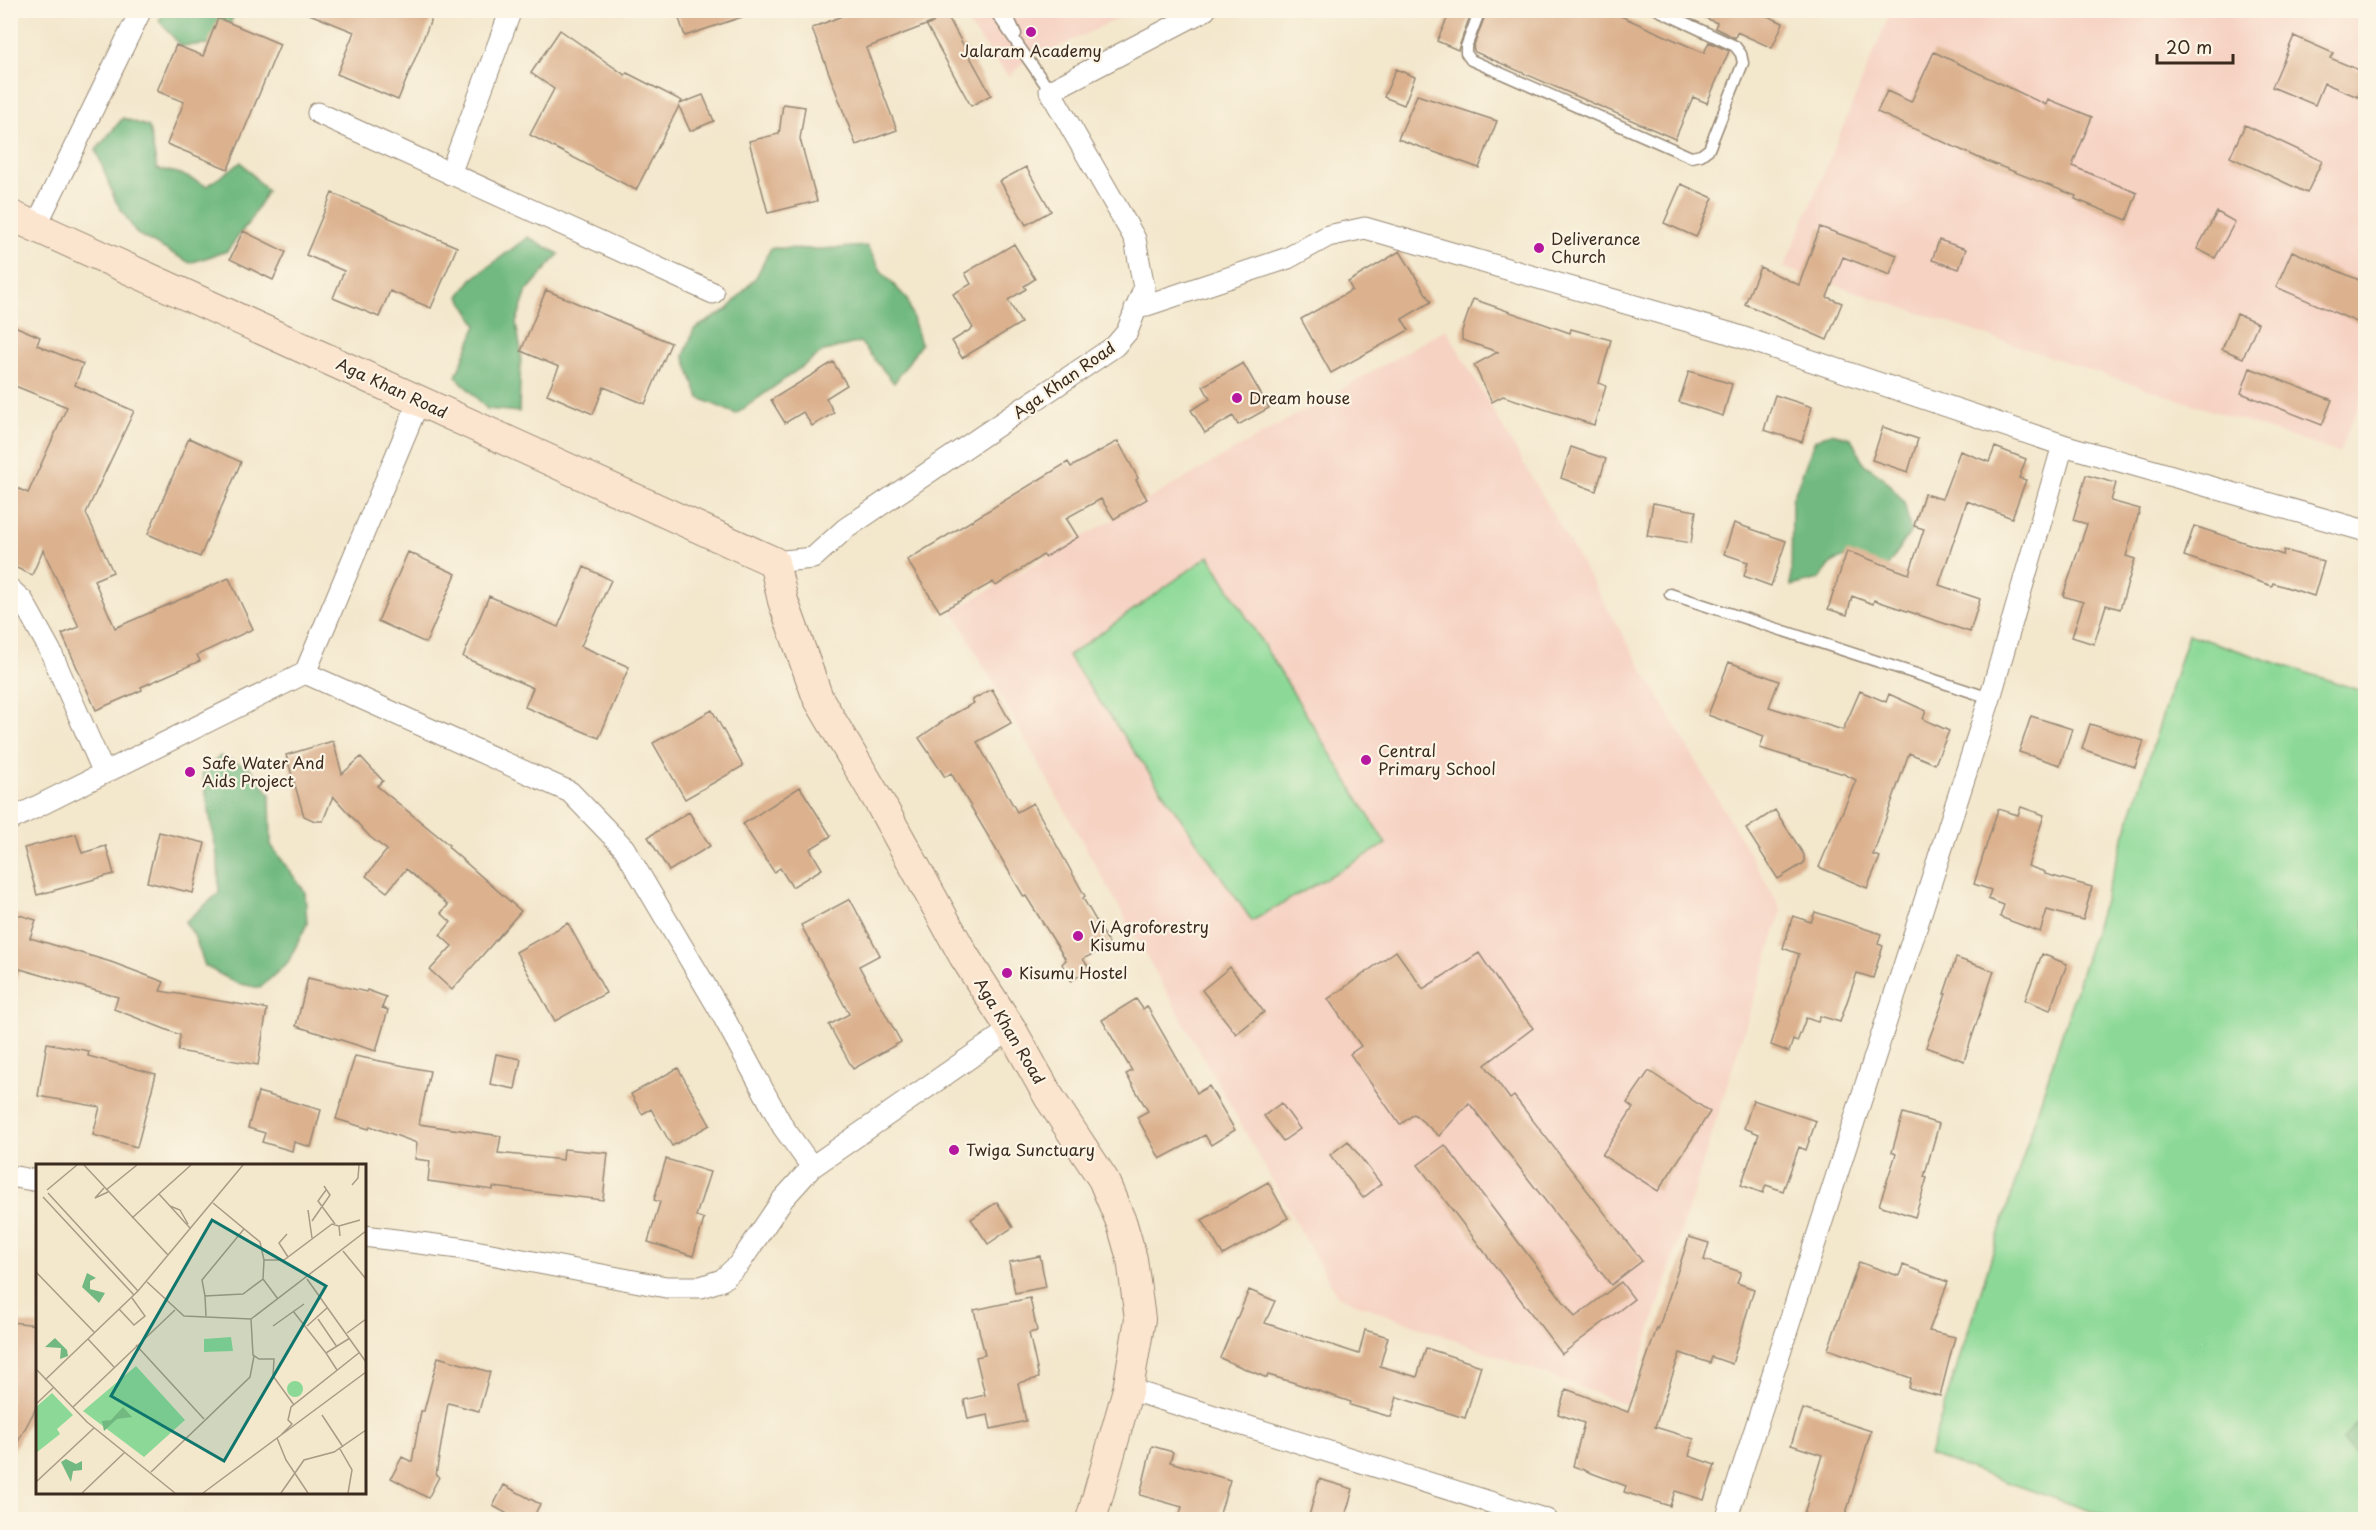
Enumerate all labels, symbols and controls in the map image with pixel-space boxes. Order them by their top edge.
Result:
marker: Jalaram Academy [1024,25,1038,39]
scale bar [2157,27,2234,65]
text: 20 m [2166,33,2212,60]
place label: Jalaram Academy [960,38,1102,62]
place label: Deliverance Church [1551,226,1641,268]
marker: Deliverance Church [1532,241,1546,255]
street label: Aga Khan Road [1007,335,1120,423]
street label: Aga Khan Road [333,351,452,423]
place label: Dream house [1249,385,1350,409]
marker: Dream house [1230,391,1244,405]
place label: Central Primary School [1378,738,1496,780]
place label: Safe Water And Aids Project [202,750,324,792]
marker: Central Primary School [1359,753,1373,767]
marker: Safe Water And Aids Project [183,765,197,779]
place label: Vi Agroforestry Kisumu [1090,914,1209,956]
marker: Vi Agroforestry Kisumu [1071,929,1085,943]
place label: Kisumu Hostel [1019,960,1127,984]
marker: Kisumu Hostel [1000,966,1014,980]
street label: Aga Khan Road [970,973,1052,1088]
place label: Twiga Sunctuary [966,1137,1095,1161]
marker: Twiga Sunctuary [947,1143,961,1157]
inset map [36,1164,366,1494]

